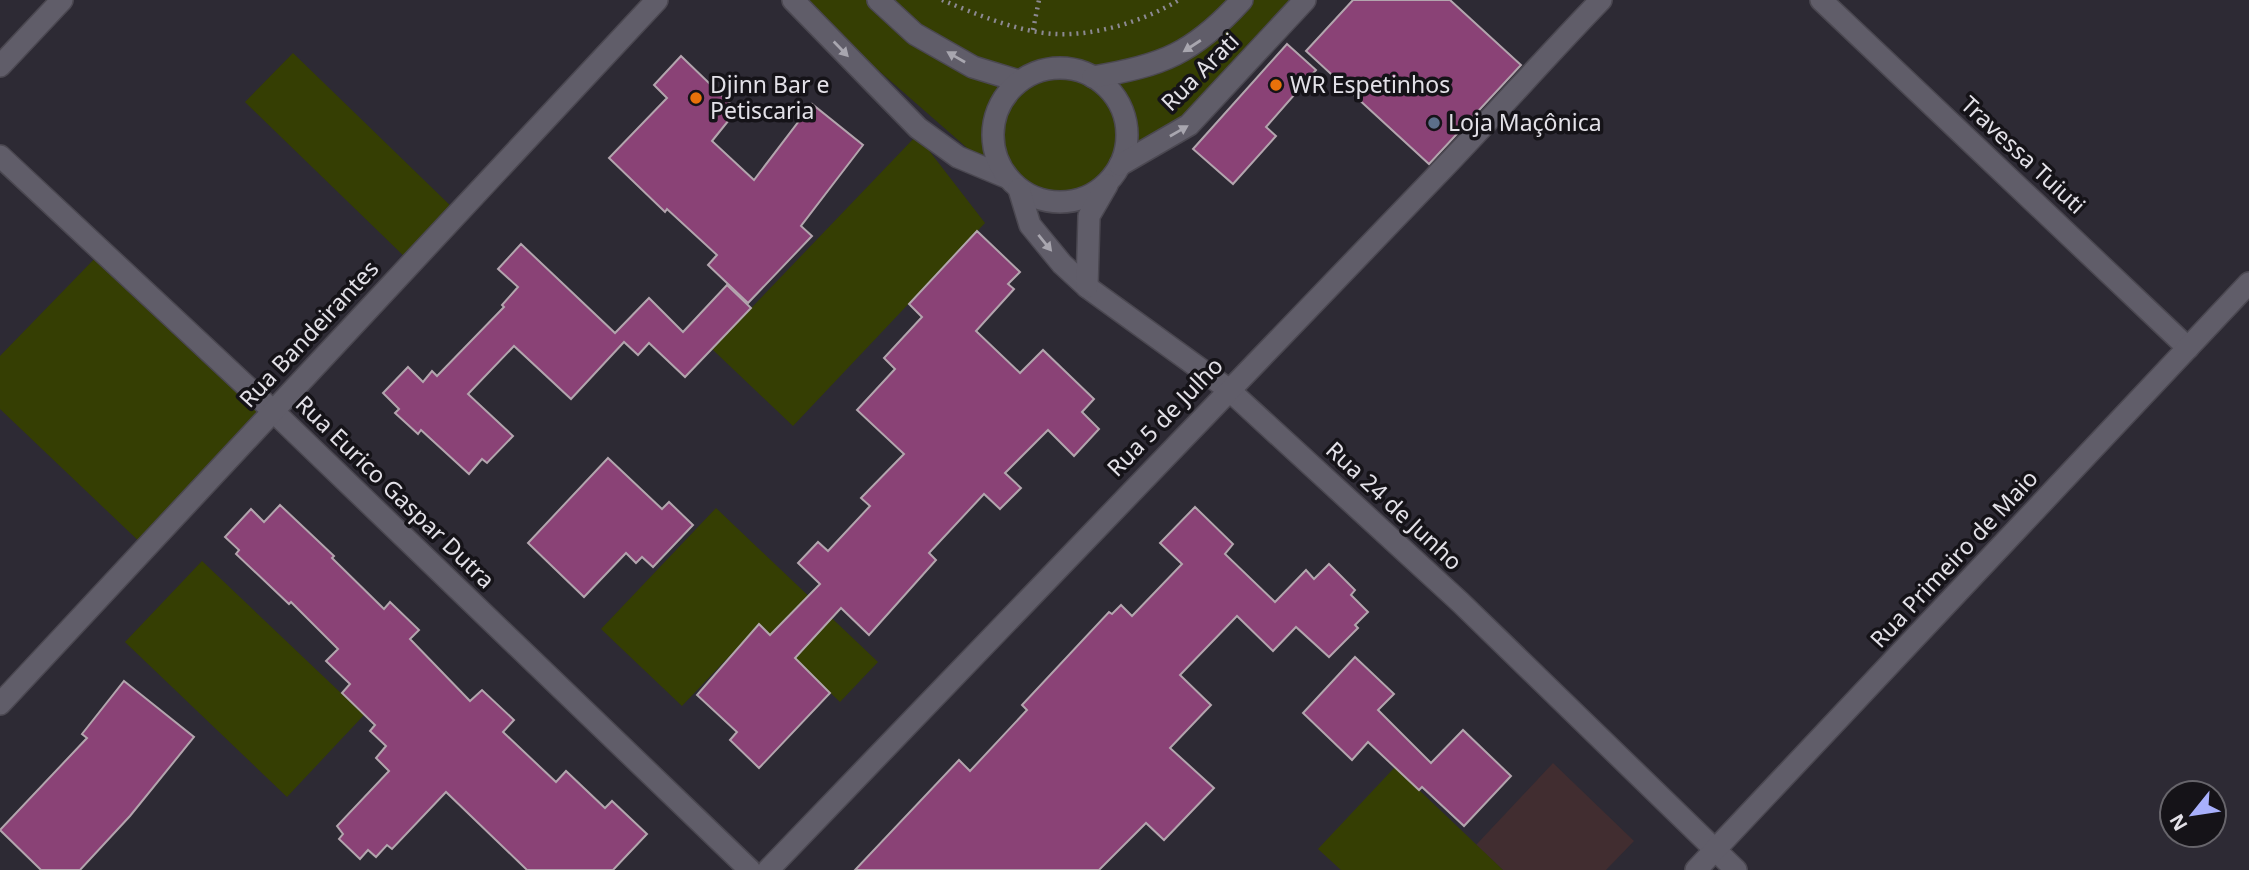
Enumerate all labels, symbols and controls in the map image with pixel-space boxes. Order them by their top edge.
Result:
street label: Rua Arati [1153,25,1245,117]
one-way arrow [1182,39,1201,52]
one-way arrow [833,41,849,57]
one-way arrow [946,51,965,63]
place label: Djinn Bar e Petiscaria [710,68,829,126]
place label: WR Espetinhos [1290,68,1450,100]
marker: WR Espetinhos [1268,77,1284,93]
street label: Travessa Tuiuti [1954,88,2093,220]
marker: Djinn Bar e Petiscaria [688,90,704,106]
place label: Loja Maçônica [1448,106,1602,138]
marker: Loja Maçônica [1426,115,1442,131]
one-way arrow [1170,125,1189,137]
one-way arrow [1037,234,1052,252]
street label: Rua Bandeirantes [231,253,385,414]
street label: Rua 5 de Julho [1099,350,1229,483]
street label: Rua Eurico Gaspar Dutra [289,388,502,595]
street label: Rua 24 de Junho [1320,434,1470,577]
street label: Rua Primeiro de Maio [1862,462,2044,654]
north arrow [2158,779,2228,849]
text: N [2163,809,2193,836]

